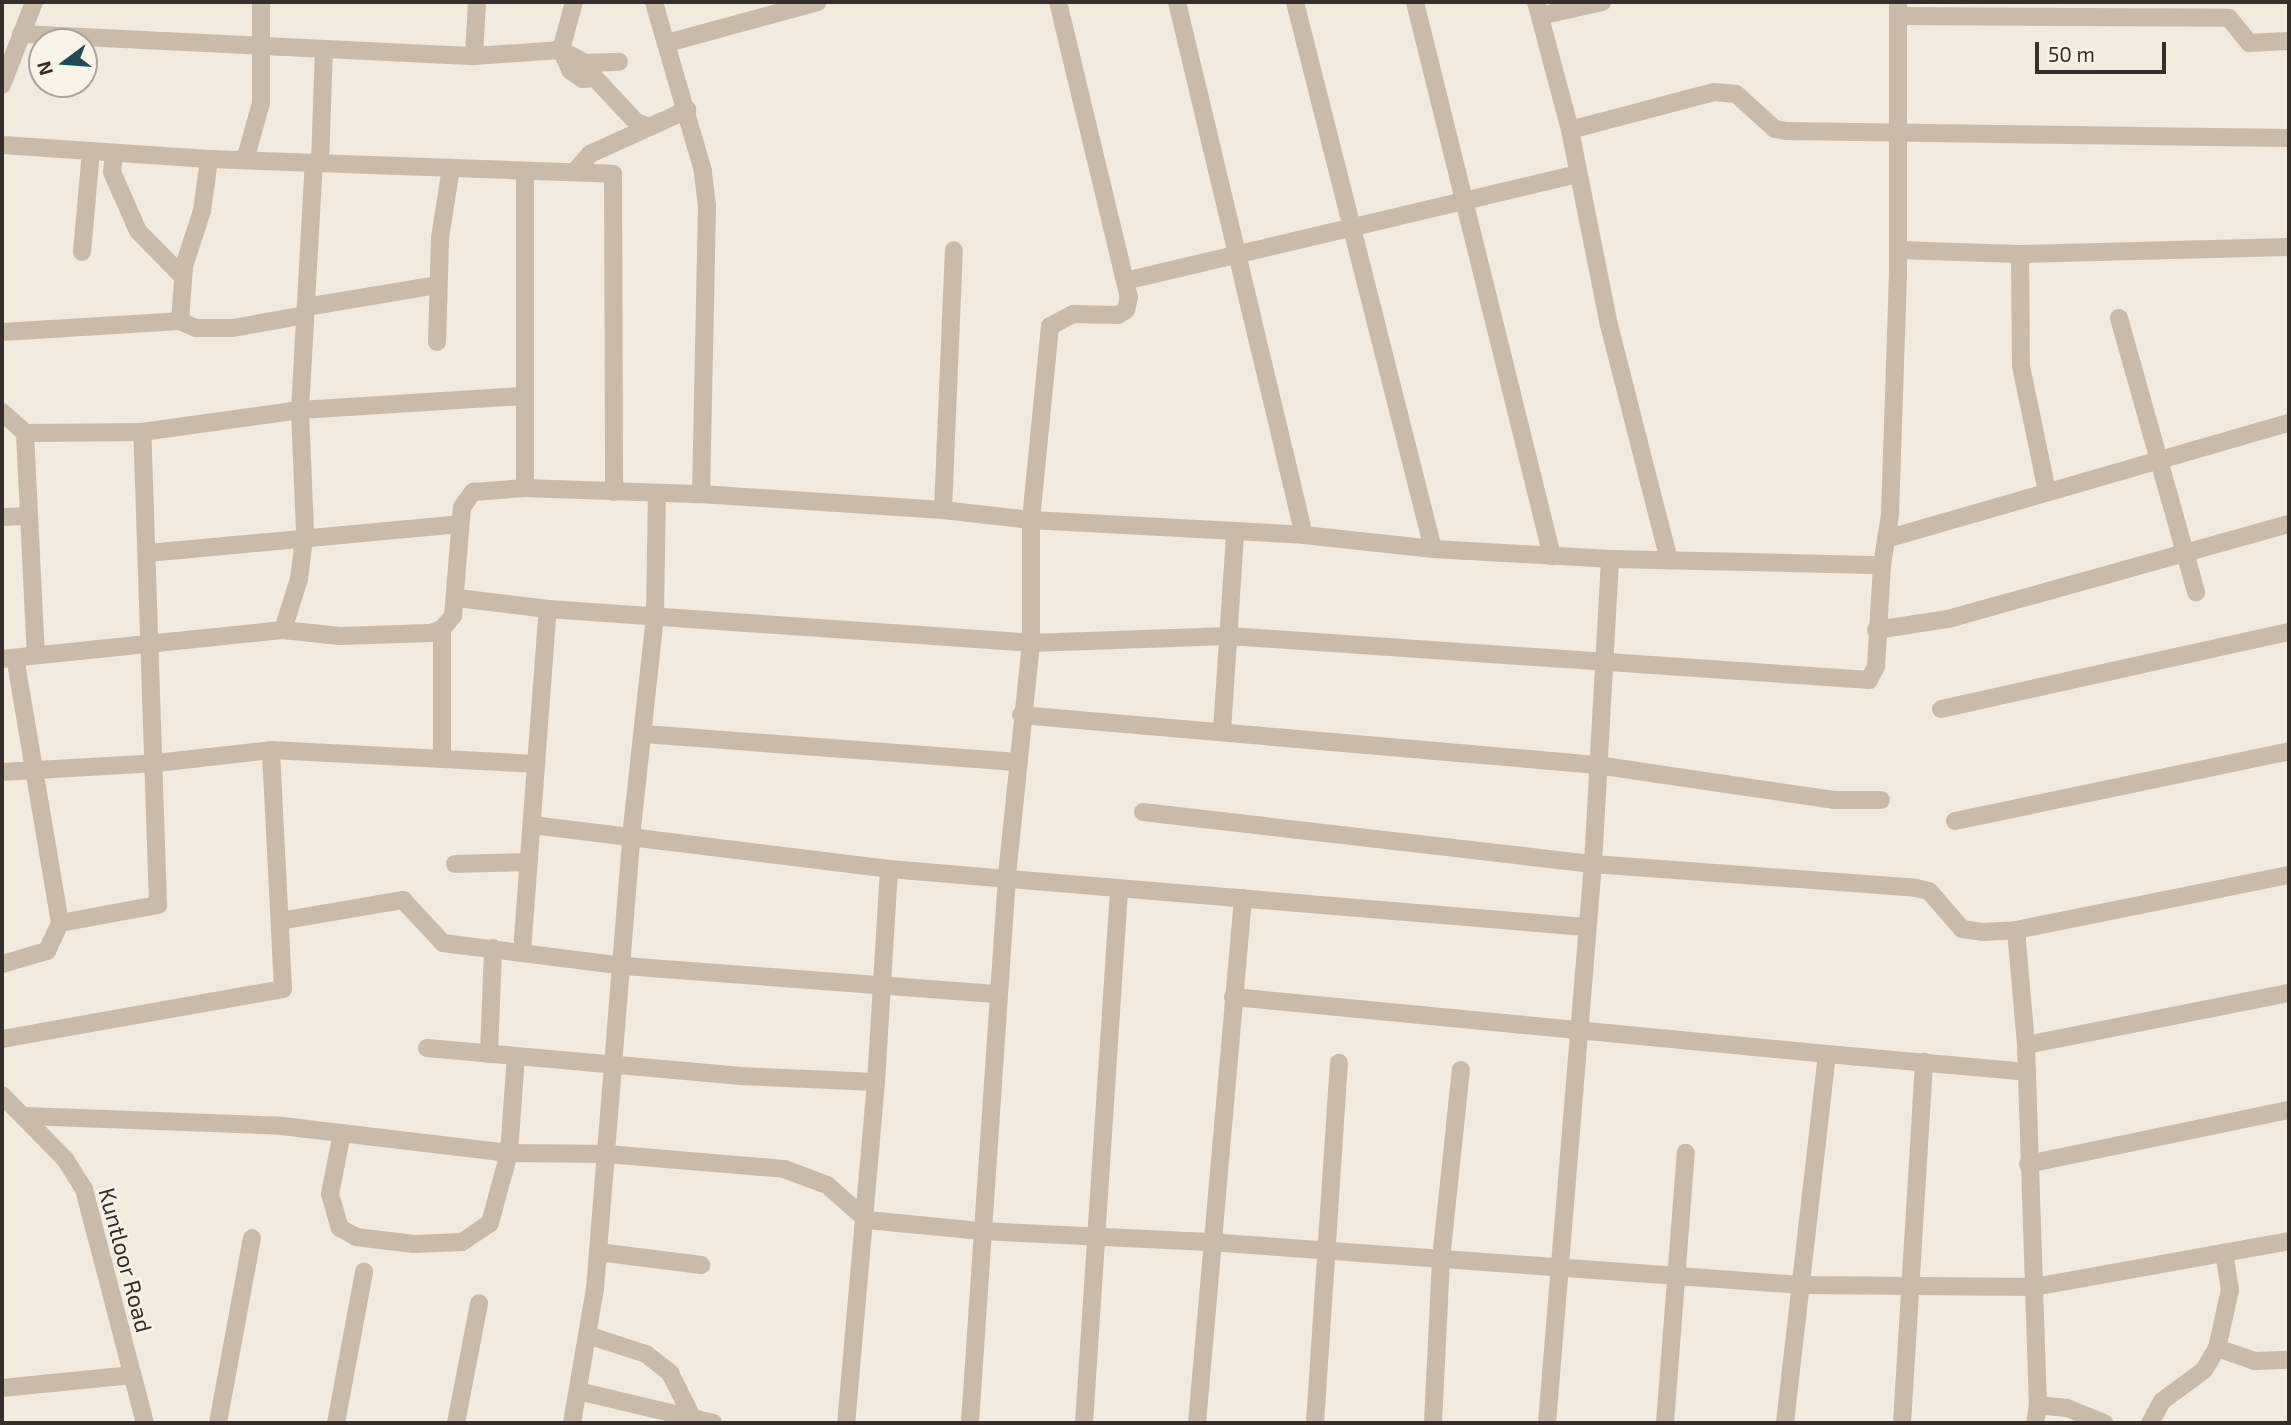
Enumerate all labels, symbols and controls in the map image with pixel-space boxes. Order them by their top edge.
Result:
north arrow [28,28,98,98]
scale bar [2039,28,2170,72]
text: 50 m [2048,41,2095,66]
text: N [31,59,57,78]
street label: Kuntloor Road [93,1184,159,1336]

